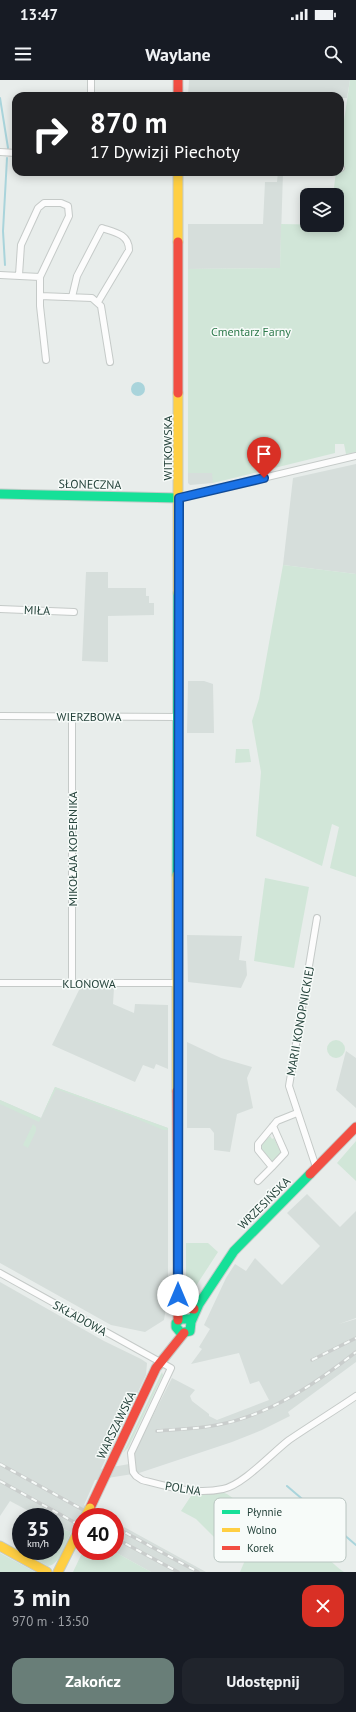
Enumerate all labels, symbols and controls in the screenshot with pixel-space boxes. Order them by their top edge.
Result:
text: 13:47 [20,5,58,24]
icon: menu [12,43,34,65]
text: Waylane [145,43,211,66]
icon: search [322,43,344,65]
text: 870 m [90,104,167,141]
icon: right [24,108,76,160]
text: 17 Dywizji Piechoty [90,140,240,163]
map controls [300,188,344,232]
button: layers [300,188,344,232]
park label: Cmentarz Farny [211,324,291,339]
street label: WITKOWSKA [160,415,175,481]
pin [247,437,281,478]
icon: arrive [253,443,275,465]
street label: SŁONECZNA [59,476,121,492]
street label: MIŁA [24,602,50,618]
street label: WIERZBOWA [57,709,121,724]
street label: MIKOŁAJA KOPERNIKA [65,791,80,907]
street label: MARII KONOPNICKIEJ [283,965,317,1077]
street label: KLONOWA [62,976,116,991]
street label: WRZESIŃSKA [235,1174,293,1232]
position arrow [157,1274,199,1316]
street label: SKŁADOWA [50,1297,110,1339]
street label: WARSZAWSKA [93,1389,139,1461]
street label: POLNA [164,1478,202,1498]
legend [214,1498,346,1562]
text: Płynnie [247,1505,282,1519]
speed limit sign: 40 [72,1508,124,1560]
text: 35 [27,1516,49,1542]
text: Wolno [247,1523,277,1537]
text: km/h [27,1537,49,1550]
text: Korek [247,1541,274,1555]
text: 3 min [12,1582,71,1613]
button: close [302,1585,344,1627]
text: 970 m · 13:50 [12,1613,89,1630]
button: Zakończ [12,1658,174,1704]
button: Udostępnij [182,1658,344,1704]

